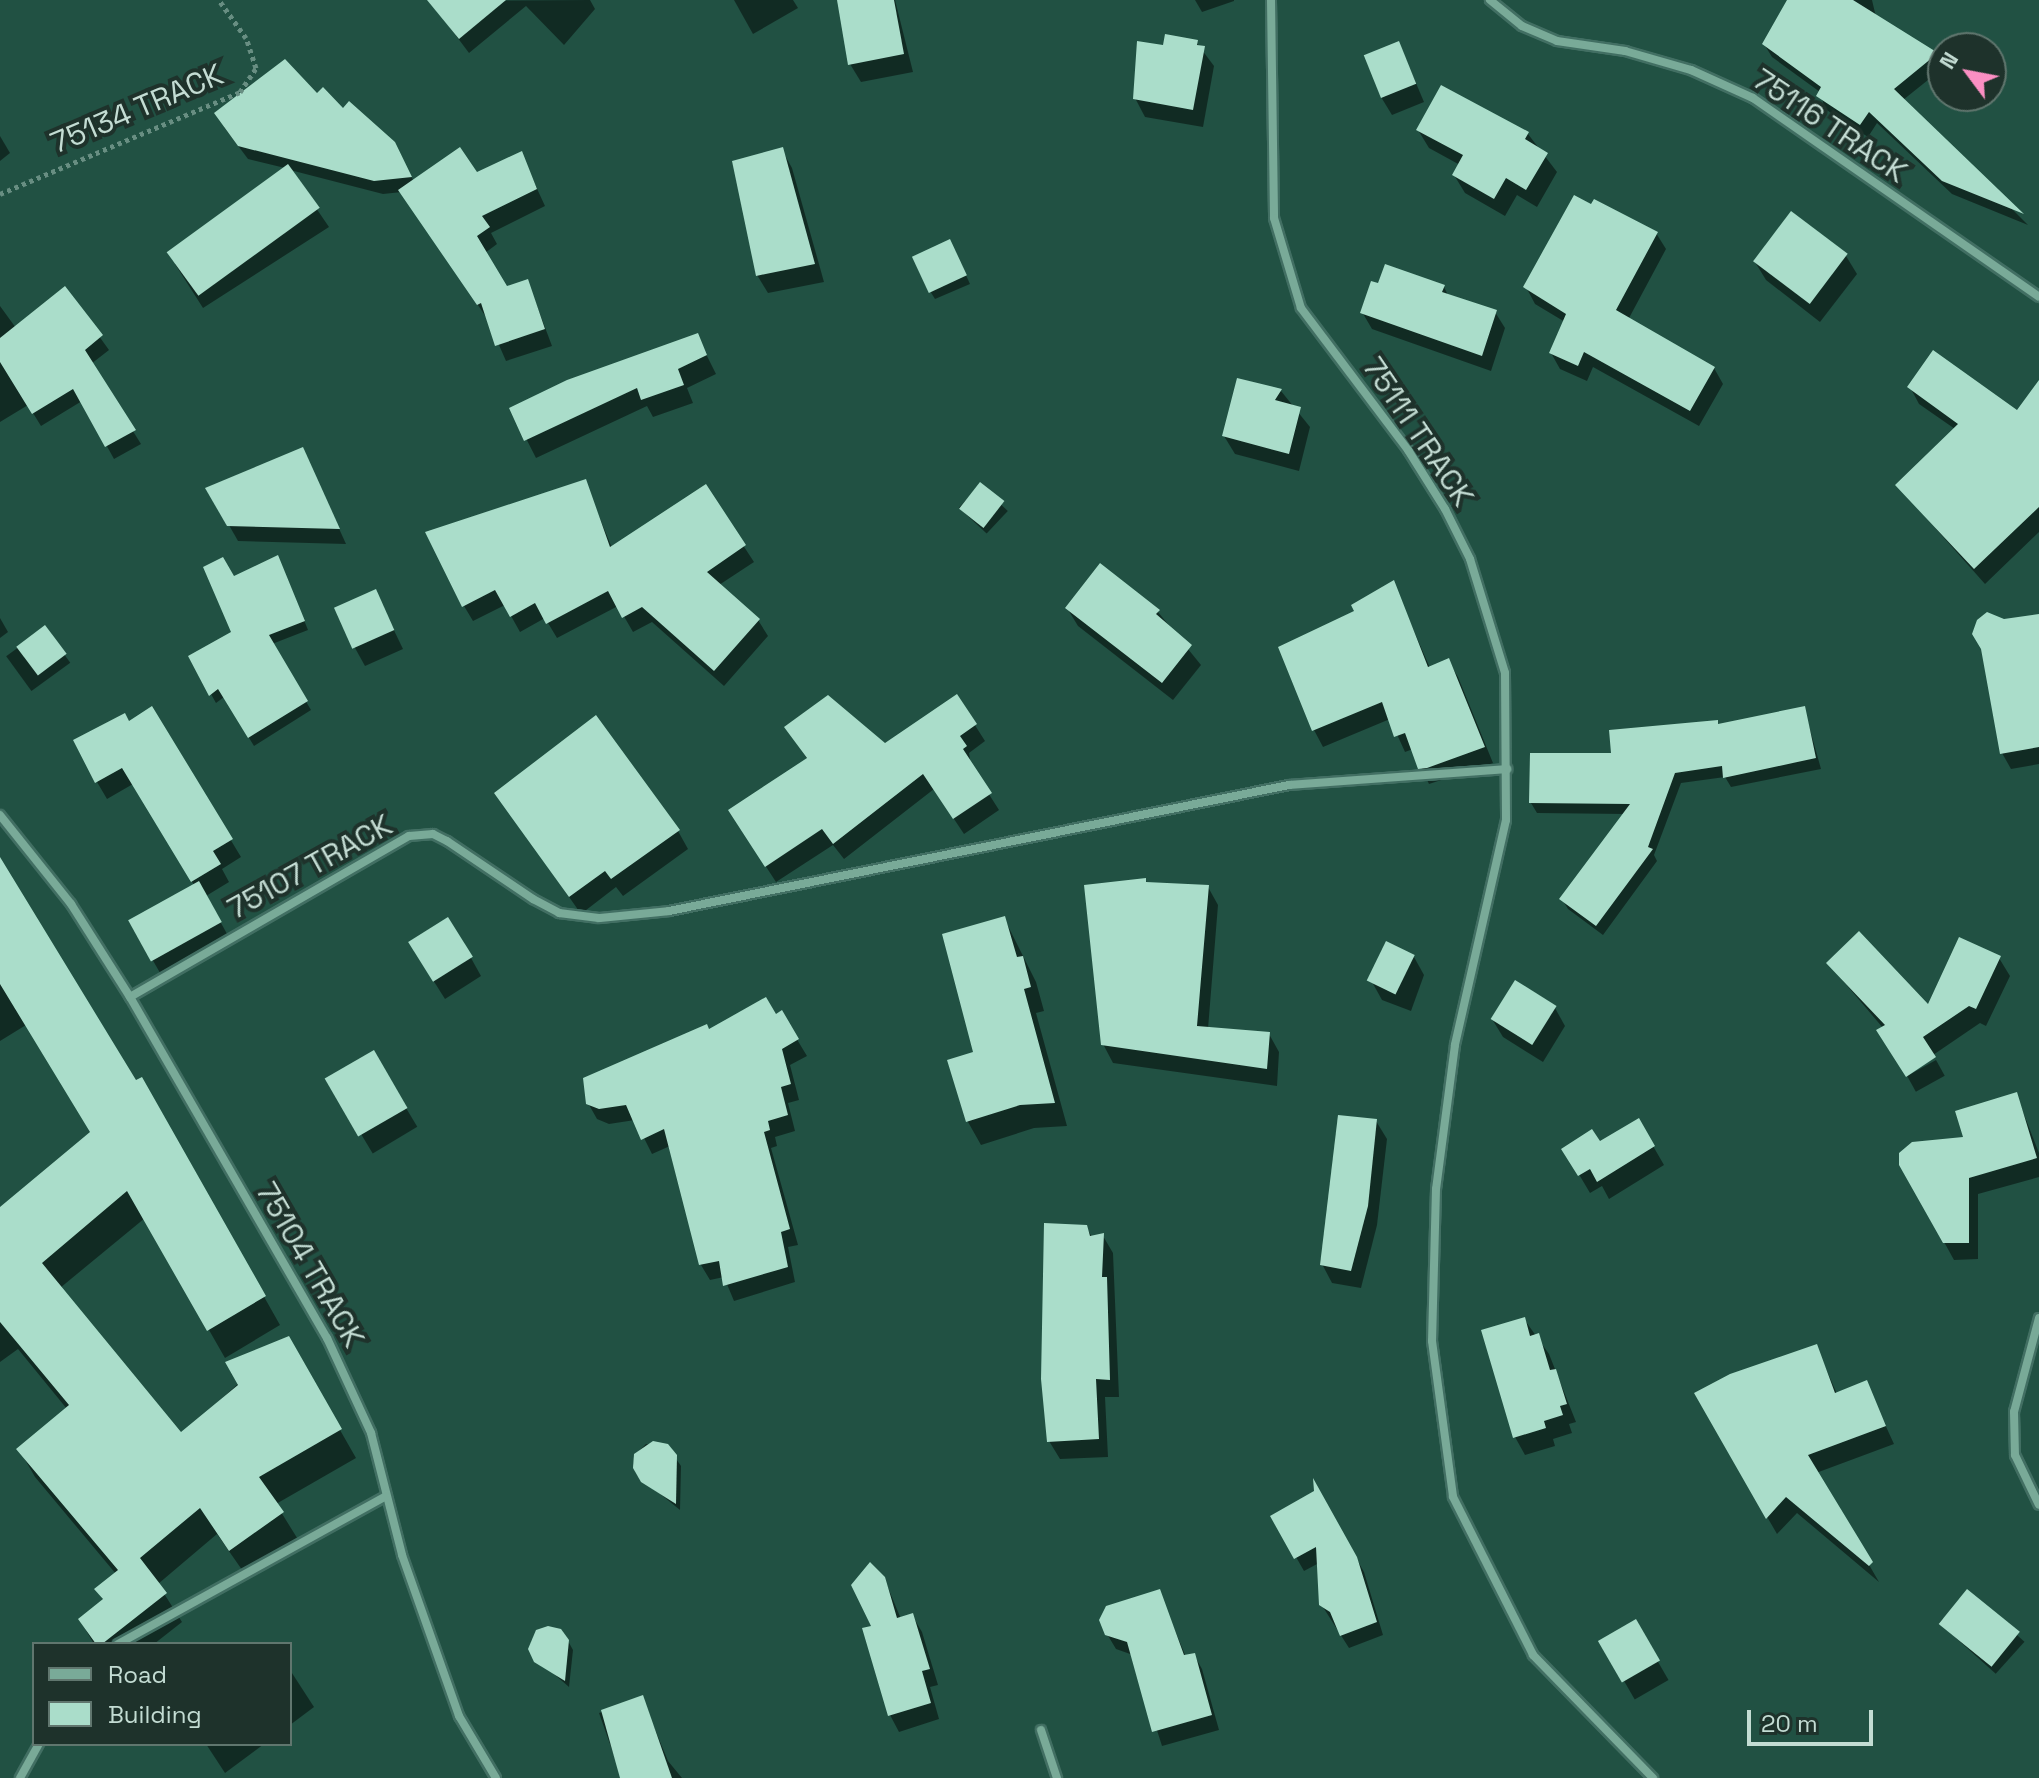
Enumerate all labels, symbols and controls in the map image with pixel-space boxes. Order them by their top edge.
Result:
north arrow [1927,32,2007,112]
text: N [1933,47,1964,74]
street label: 75134 TRACK [45,56,229,162]
street label: 75116 TRACK [1746,61,1914,191]
street label: 75111 TRACK [1355,350,1481,514]
street label: 75107 TRACK [221,807,399,927]
street label: 75104 TRACK [248,1176,372,1354]
legend [32,1642,292,1746]
text: Road [108,1659,167,1690]
scale bar [1751,1694,1877,1744]
text: Building [108,1699,202,1730]
text: 20 m [1761,1708,1818,1739]

